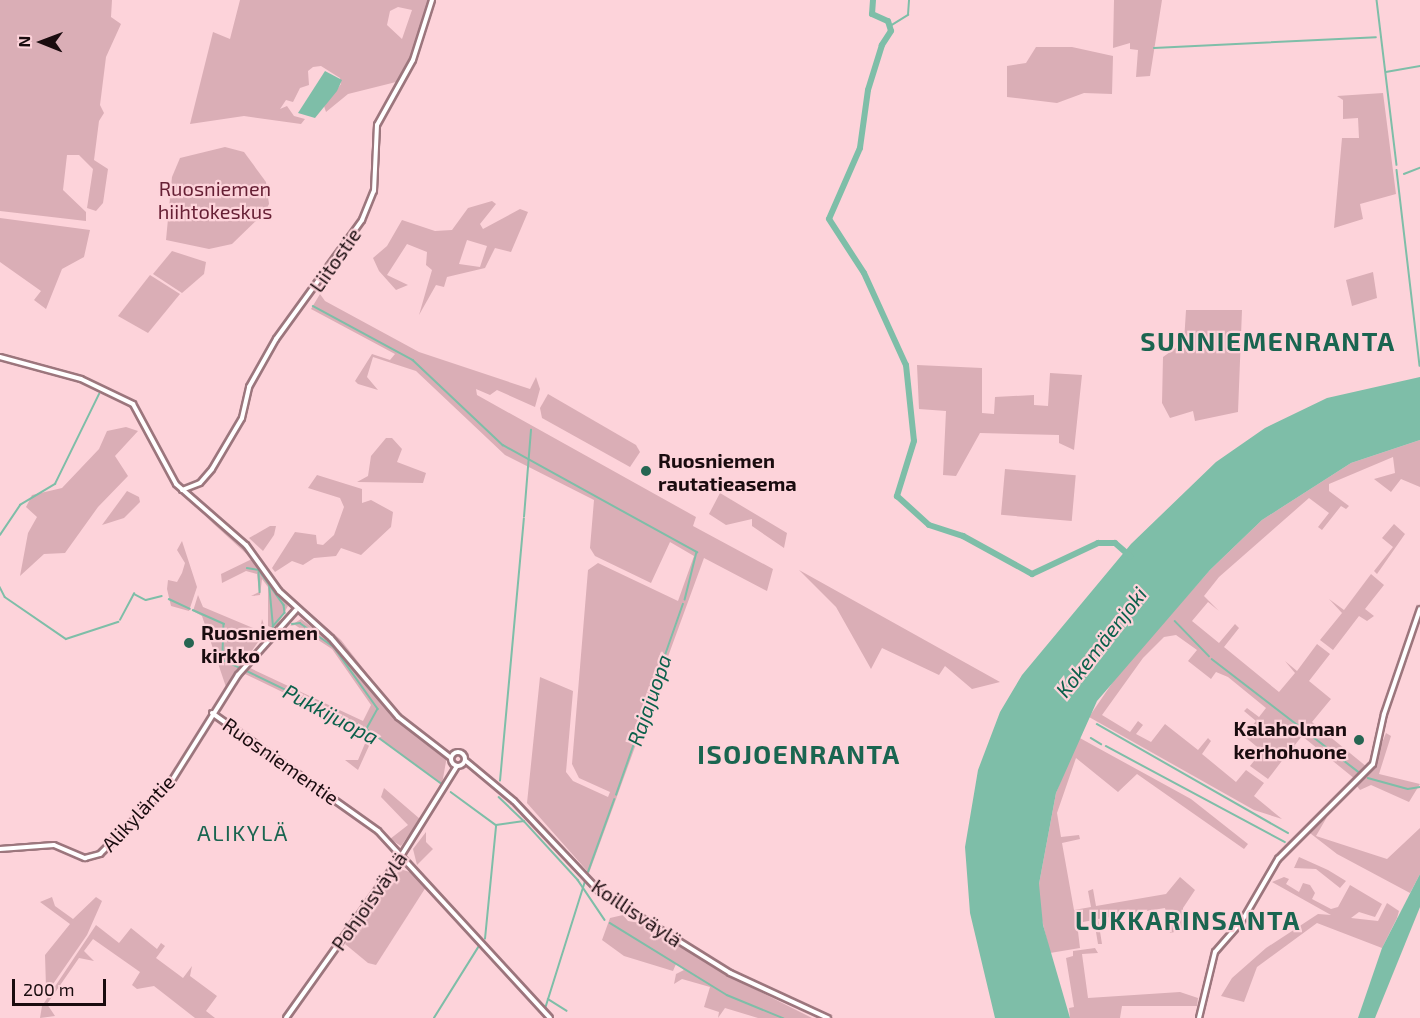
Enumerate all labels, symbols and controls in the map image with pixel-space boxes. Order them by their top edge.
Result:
north arrow [12,12,72,72]
text: N [14,36,33,48]
park label: Ruosniemen hiihtokeskus [158,176,272,223]
street label: Liitostie [304,223,366,297]
district label: SUNNIEMENRANTA [1140,325,1396,357]
place label: Ruosniemen rautatieasema [658,448,797,495]
marker: Ruosniemen rautatieasema [639,464,653,478]
water label: Kokemäenjoki [1050,582,1152,702]
place label: Ruosniemen kirkko [201,620,318,667]
marker: Ruosniemen kirkko [182,636,196,650]
water label: Rajajuopa [622,651,676,749]
water label: Pukkijuopa [279,678,383,750]
street label: Ruosniementie [218,712,344,810]
place label: Kalaholman kerhohuone [1234,716,1347,763]
marker: Kalaholman kerhohuone [1352,733,1366,747]
district label: ISOJOENRANTA [697,738,901,770]
street label: Alikyläntie [97,770,179,856]
district label: ALIKYLÄ [197,820,289,846]
street label: Pohjoisväylä [326,847,412,955]
street label: Koillisväylä [587,874,687,952]
district label: LUKKARINSANTA [1075,904,1301,936]
scale bar [15,967,110,1005]
text: 200 m [23,978,75,1000]

